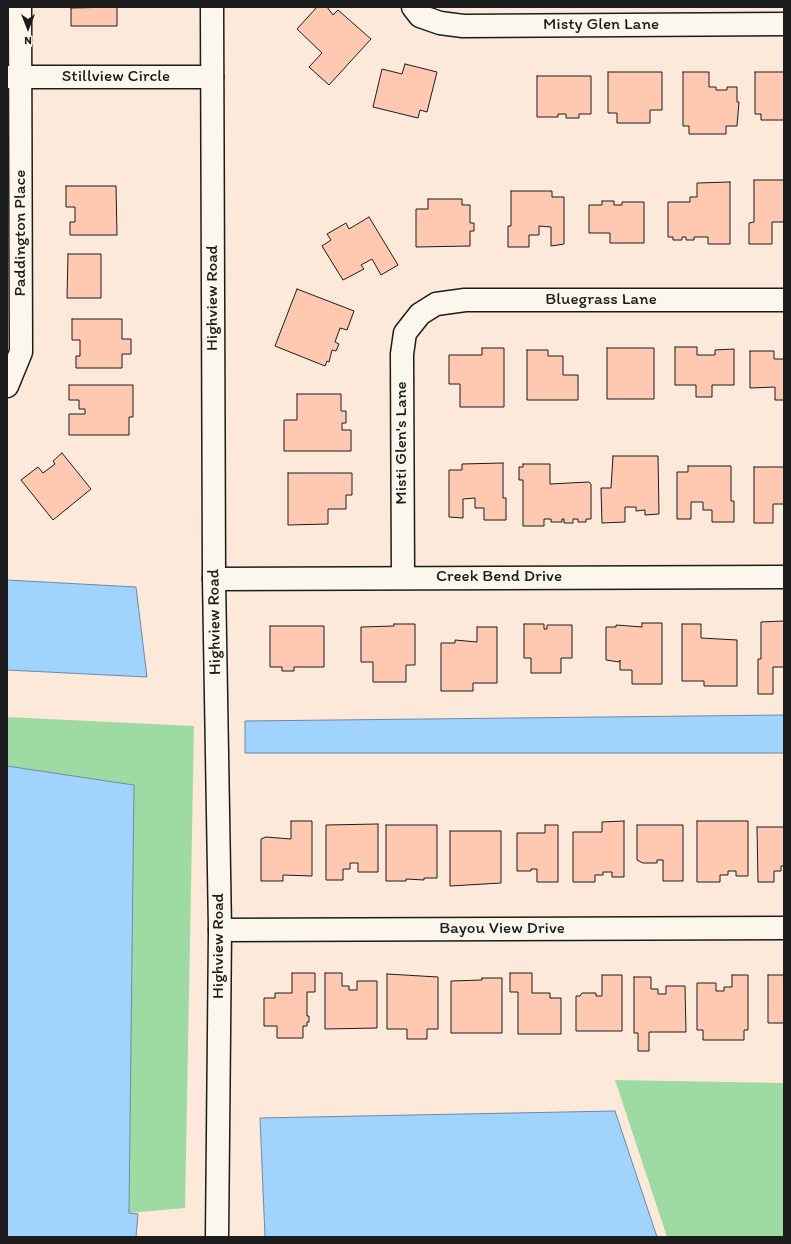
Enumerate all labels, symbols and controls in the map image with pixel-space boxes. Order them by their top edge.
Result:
north arrow [8,8,48,48]
street label: Misty Glen Lane [543,15,659,35]
text: N [24,34,32,47]
street label: Stillview Circle [62,67,170,87]
street label: Paddington Place [11,170,31,296]
street label: Highview Road [203,245,223,351]
street label: Bluegrass Lane [545,290,657,310]
street label: Misti Glen's Lane [392,381,412,505]
street label: Creek Bend Drive [436,567,562,587]
street label: Highview Road [204,569,226,675]
street label: Highview Road [209,893,229,999]
street label: Bayou View Drive [439,919,565,939]

